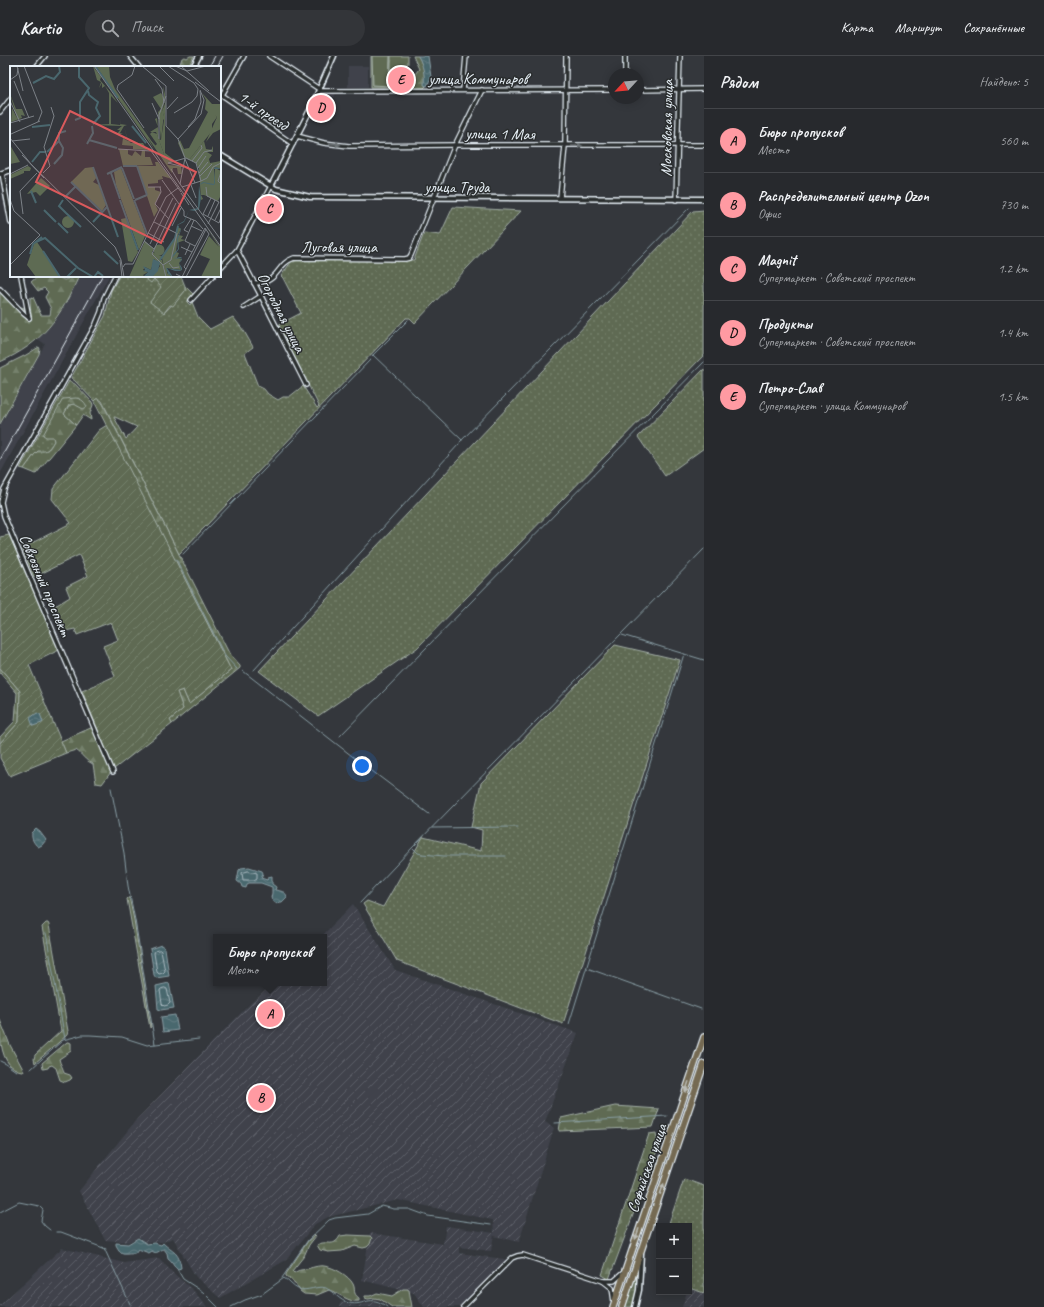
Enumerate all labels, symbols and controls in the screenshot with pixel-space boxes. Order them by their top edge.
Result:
search box [85,10,365,46]
text: Kartio [20,16,61,40]
icon: search [99,17,121,39]
text: Поиск [131,18,163,37]
text: Карта [841,19,873,36]
text: Маршрут [895,19,941,36]
text: Сохранённые [963,19,1024,36]
pin: E [388,65,414,95]
inset map [10,66,221,277]
north arrow [608,68,644,104]
street label: улица Коммунаров [427,69,532,89]
text: Рядом [720,72,758,93]
text: Найдено: 5 [980,74,1028,90]
street label: Московская улица [656,78,678,177]
street label: 1-й проезд [235,86,293,136]
pin: D [308,93,334,123]
street label: улица 1 Мая [464,123,536,145]
text: Бюро пропусков [758,123,843,142]
text: A [730,133,736,149]
text: 560 m [1000,133,1028,149]
one-way arrow [329,141,341,147]
text: Место [758,142,789,158]
one-way arrow [571,143,584,149]
street label: улица Труда [423,177,491,197]
text: Распределительный центр Ozon [758,187,929,206]
pin: C [256,194,282,224]
text: B [730,197,736,213]
text: 730 m [1000,197,1028,213]
text: Офис [758,206,781,222]
street label: Луговая улица [301,237,378,257]
text: Magnit [758,251,796,270]
text: C [730,261,736,277]
text: 1.2 km [998,261,1028,277]
street label: Огородная улица [252,269,310,357]
text: Супермаркет · Советский проспект [758,270,915,286]
text: Продукты [758,315,812,334]
text: D [729,325,737,341]
text: 1.4 km [998,325,1028,341]
text: Супермаркет · Советский проспект [758,334,915,350]
text: Петро-Слав [758,379,822,398]
text: E [730,389,736,405]
text: 1.5 km [998,389,1028,405]
text: Супермаркет · улица Коммунаров [758,398,905,414]
street label: Совхозный проспект [15,531,76,641]
your location [352,756,372,776]
popup [213,934,327,986]
text: Бюро пропусков [227,943,313,962]
text: Место [227,962,258,978]
pin: A [257,999,283,1029]
one-way arrow [683,1081,689,1093]
pin: B [248,1083,274,1113]
street label: Софийская улица [622,1120,672,1215]
one-way arrow [660,1183,666,1195]
map controls [656,1223,692,1295]
button: + [656,1223,692,1259]
one-way arrow [634,1228,640,1240]
button: − [656,1259,692,1295]

